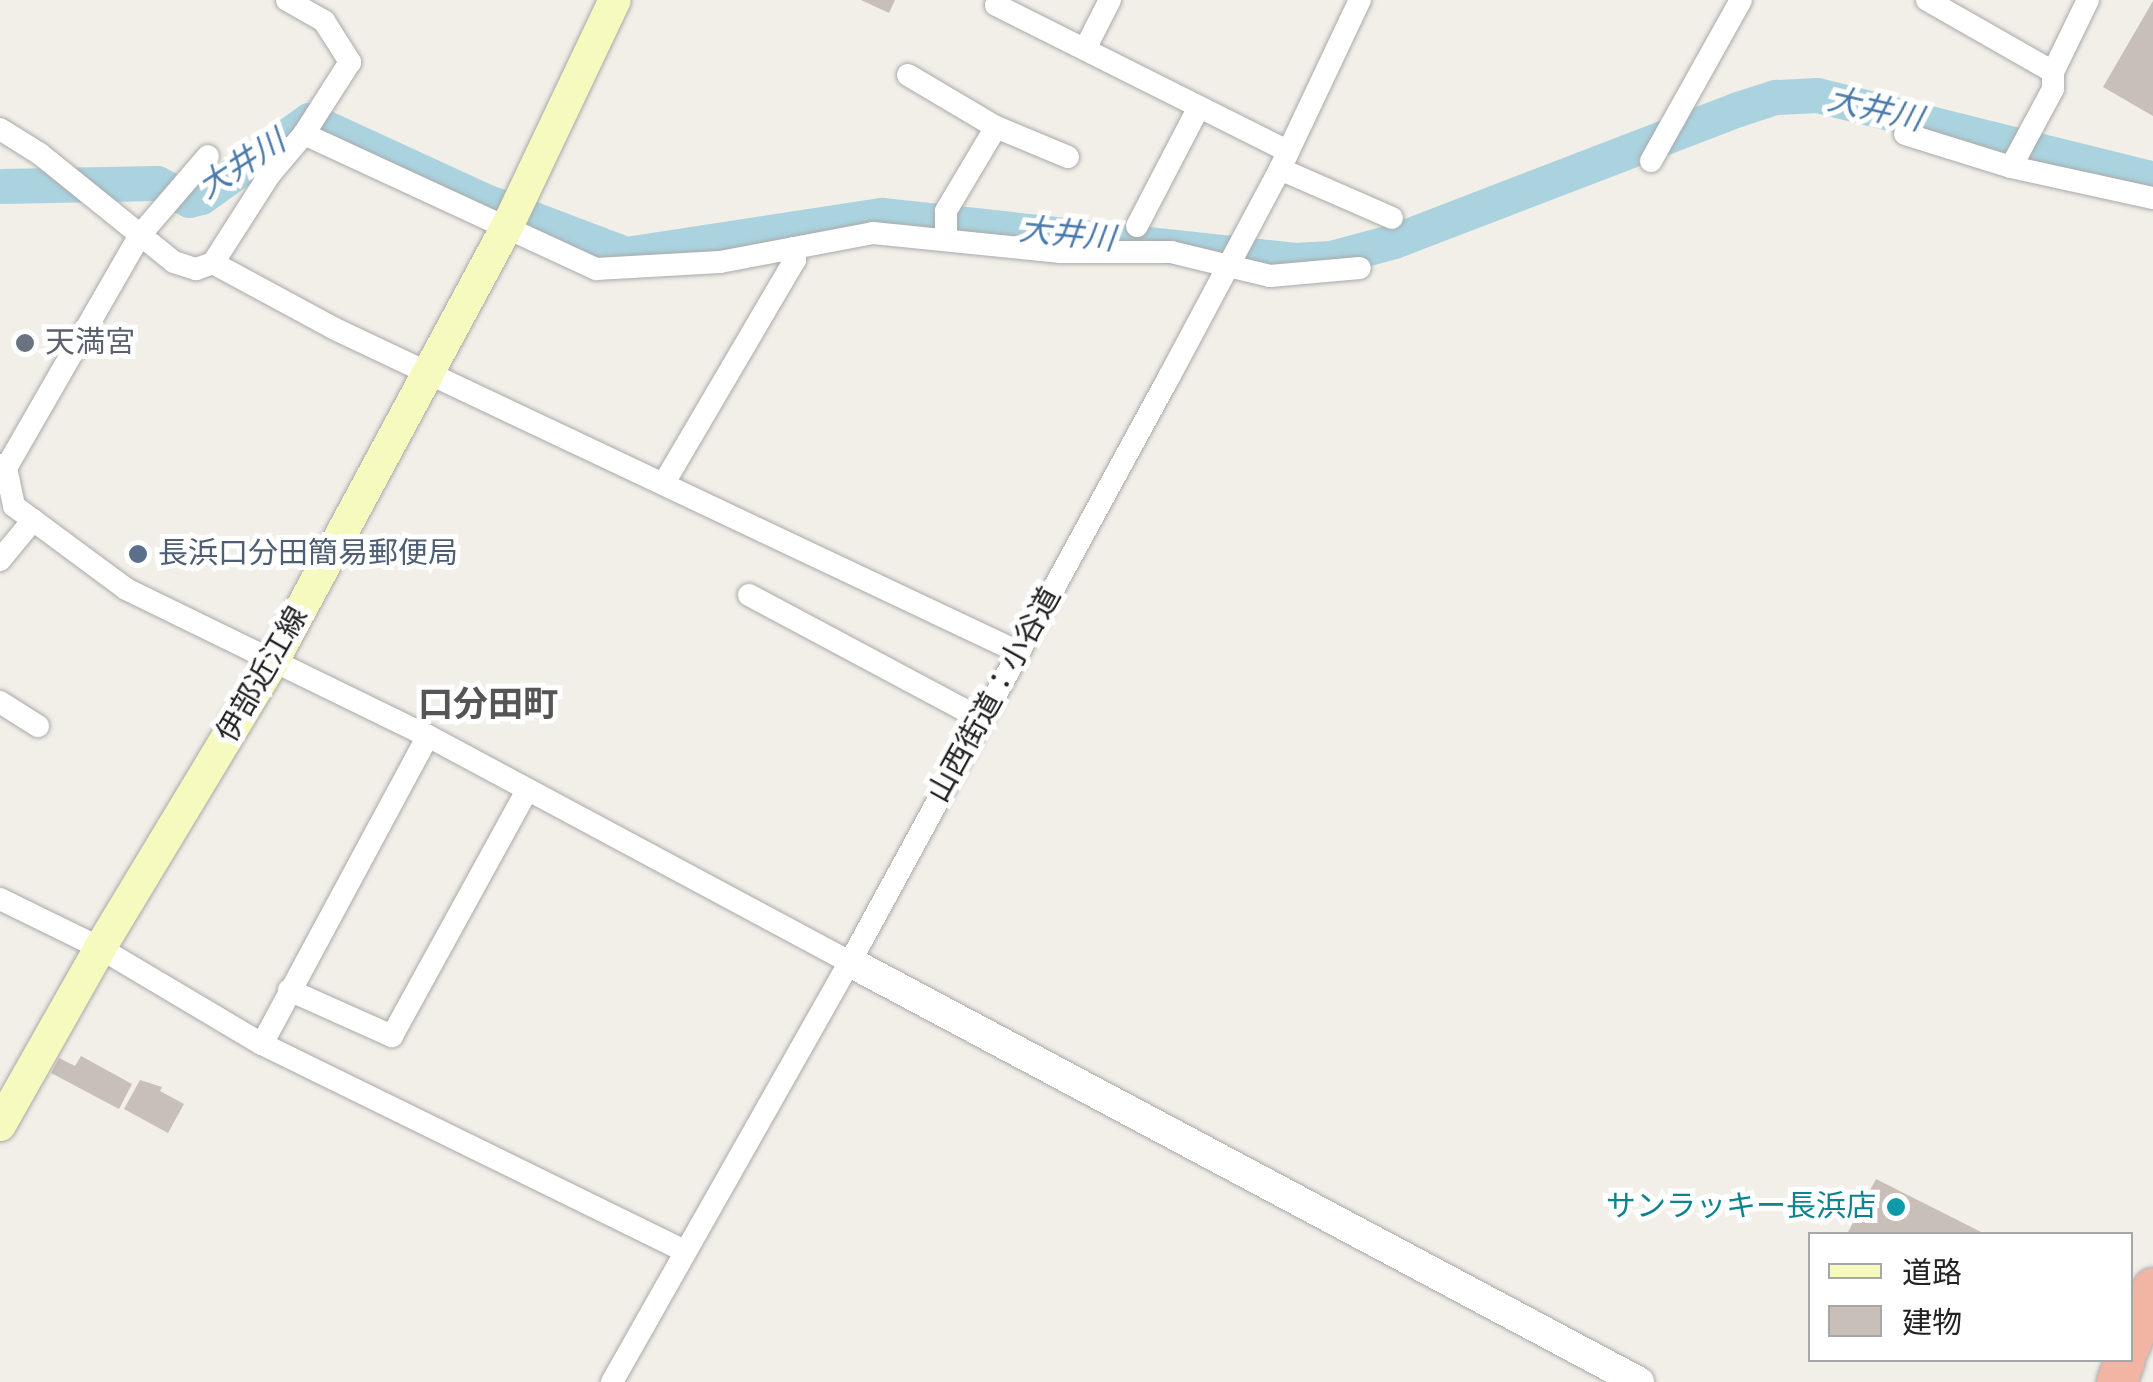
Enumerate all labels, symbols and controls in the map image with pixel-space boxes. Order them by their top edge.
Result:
water label: 大井川 [1824,80,1926,140]
water label: 大井川 [191,123,293,207]
water label: 大井川 [1017,211,1117,259]
place label: 天満宮 [45,325,135,361]
marker: 天満宮 [14,332,36,354]
place label: 長浜口分田簡易郵便局 [158,536,458,572]
marker: 長浜口分田簡易郵便局 [127,543,149,565]
street label: 山西街道：小谷道 [921,581,1069,809]
street label: 伊部近江線 [210,601,316,749]
district label: 口分田町 [418,684,558,726]
place label: サンラッキー長浜店 [1606,1189,1876,1225]
marker: サンラッキー長浜店 [1885,1196,1907,1218]
legend [1808,1232,2133,1362]
text: 道路 [1902,1252,1962,1295]
text: 建物 [1902,1302,1962,1345]

